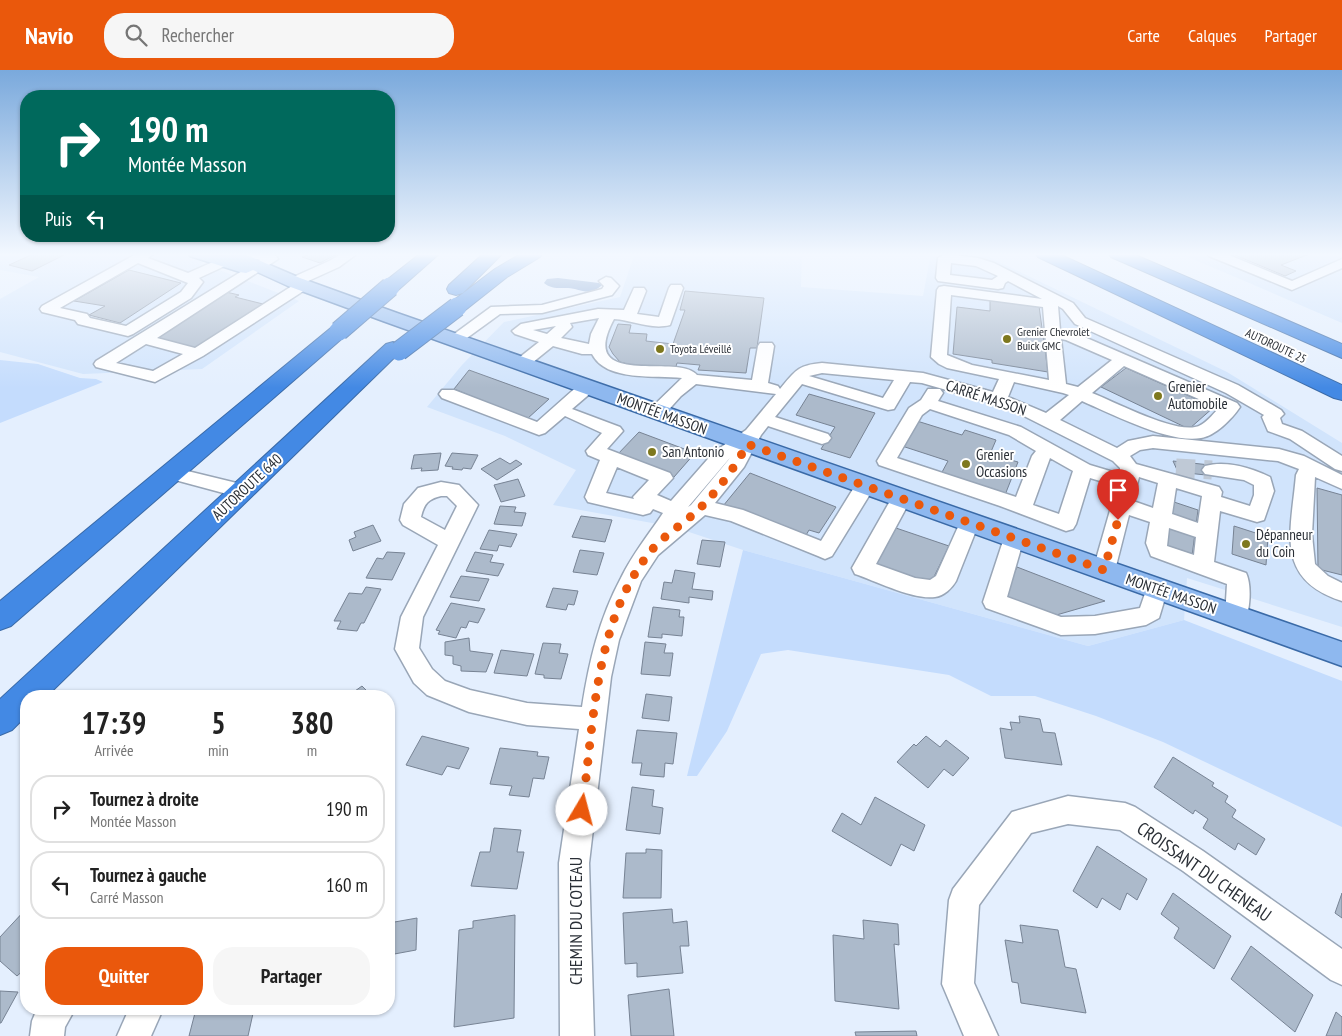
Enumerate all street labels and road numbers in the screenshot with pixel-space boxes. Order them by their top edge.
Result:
street label: AUTOROUTE 25 [1243,325,1309,366]
street label: CARRÉ MASSON [944,376,1029,419]
street label: MONTÉE MASSON [615,388,710,439]
street label: AUTOROUTE 640 [208,449,286,524]
street label: MONTÉE MASSON [1123,569,1219,618]
street label: CROISSANT DU CHENEAU [1133,817,1276,927]
street label: CHEMIN DU COTEAU [564,857,587,985]

